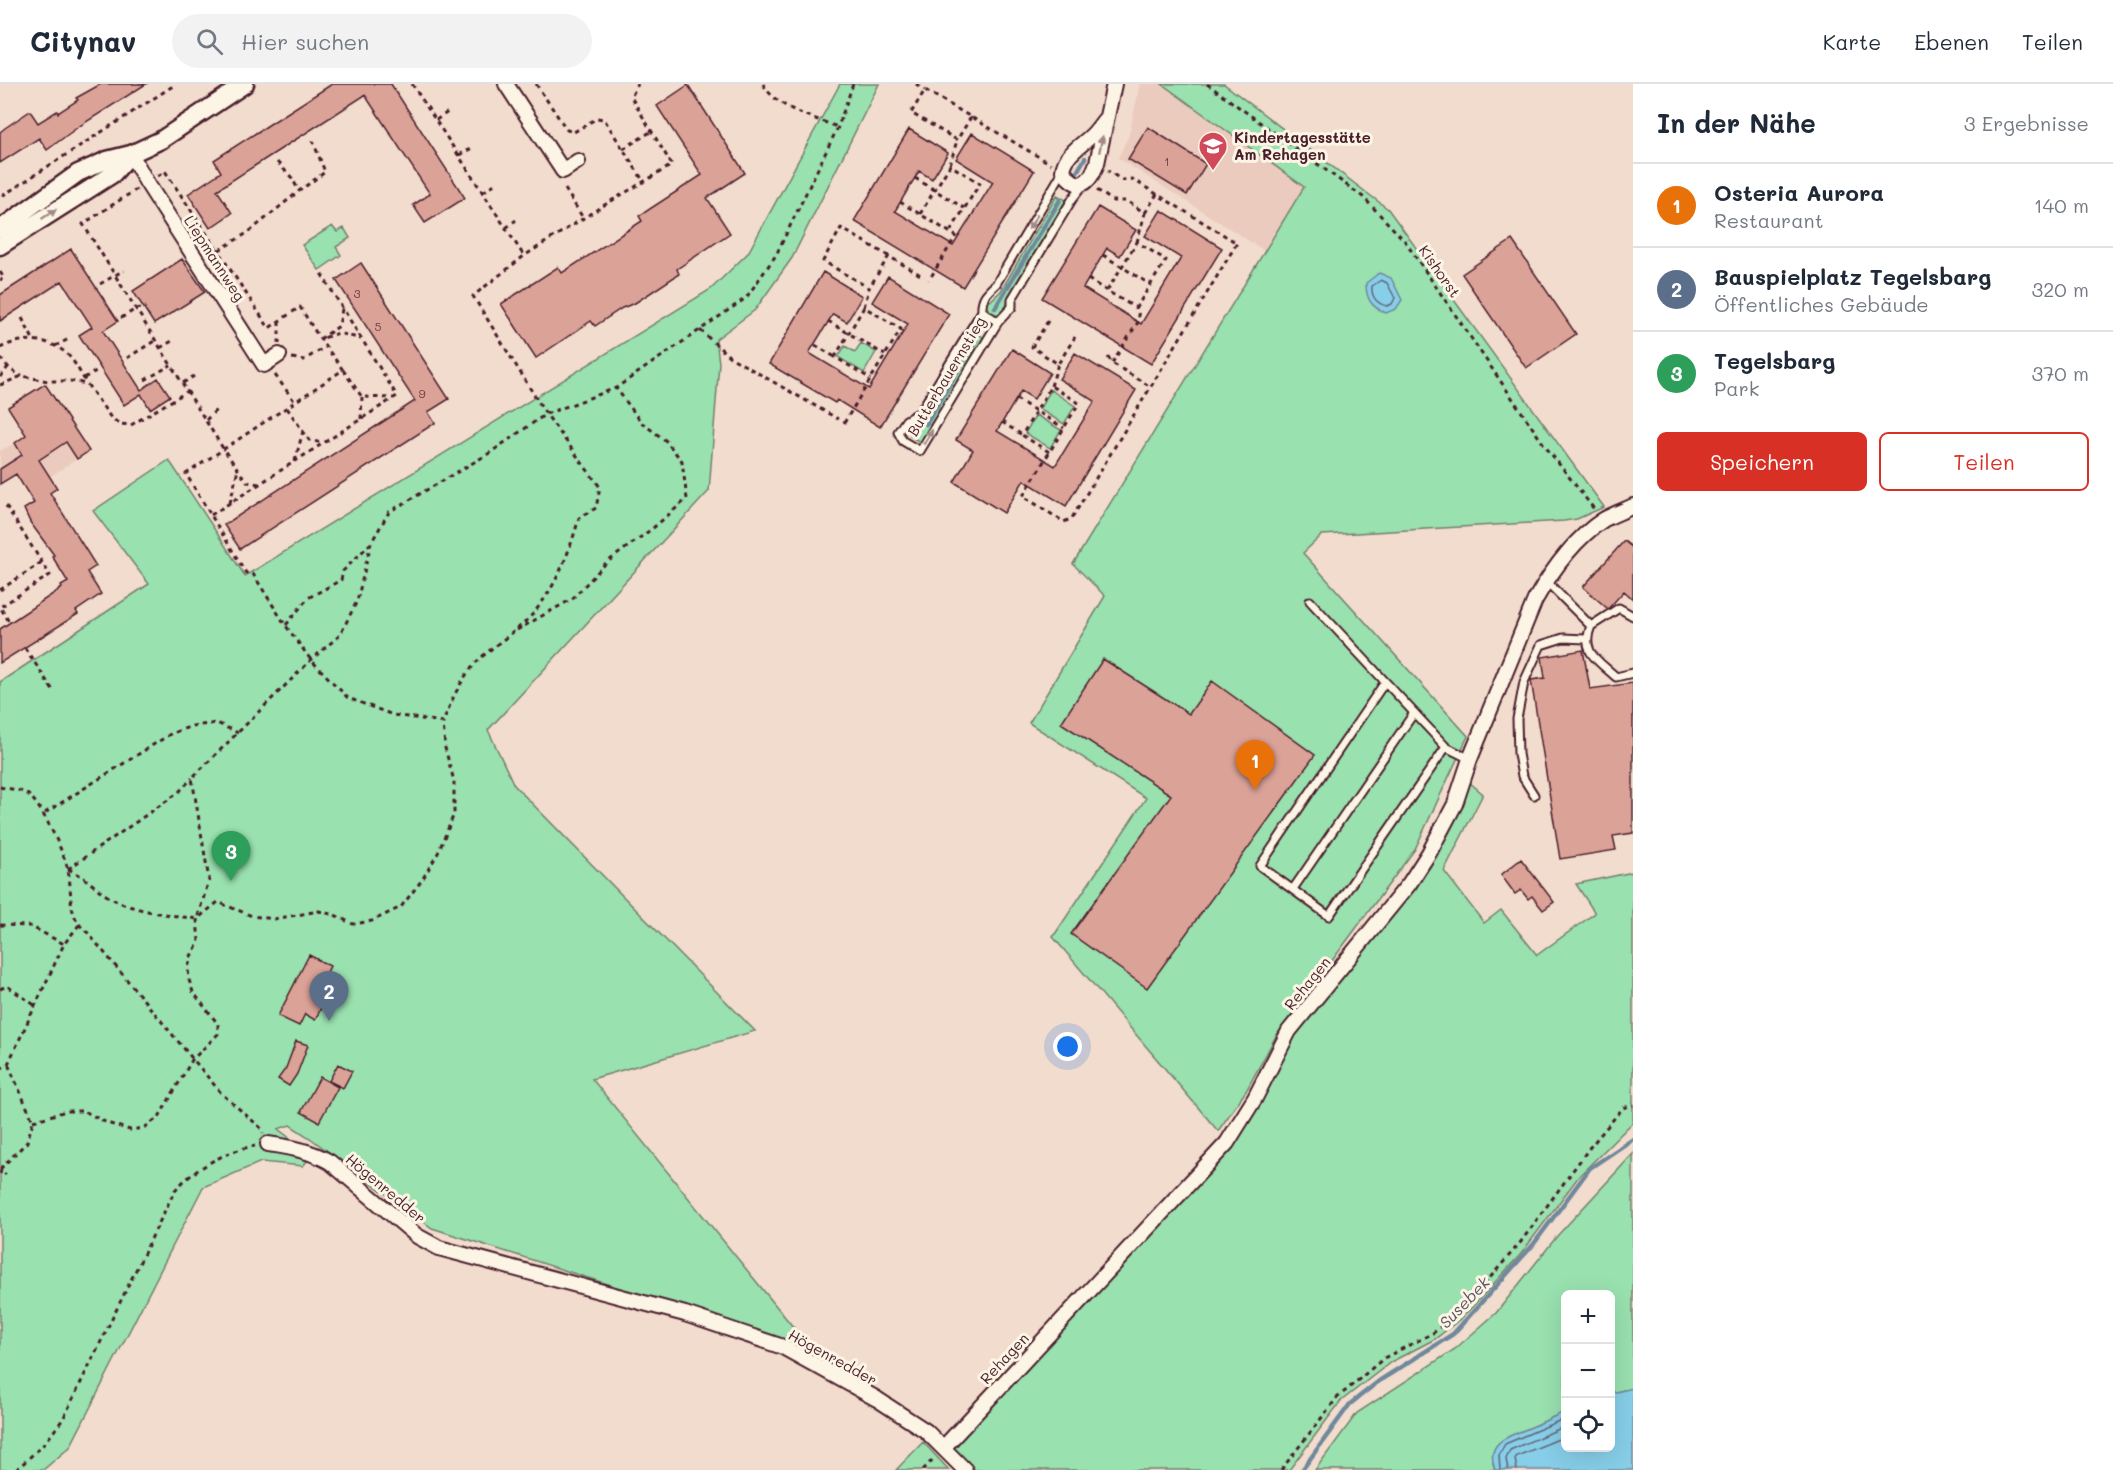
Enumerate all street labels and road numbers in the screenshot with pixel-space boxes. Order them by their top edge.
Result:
street label: Liepmannweg [180,211,250,305]
street label: Kishorst [1415,241,1465,301]
street label: Butterbauernstieg [902,312,990,440]
street label: Rehagen [1279,952,1335,1014]
street label: Högenredder [342,1149,430,1227]
street label: Högenredder [785,1324,881,1390]
street label: Rehagen [975,1328,1033,1388]

